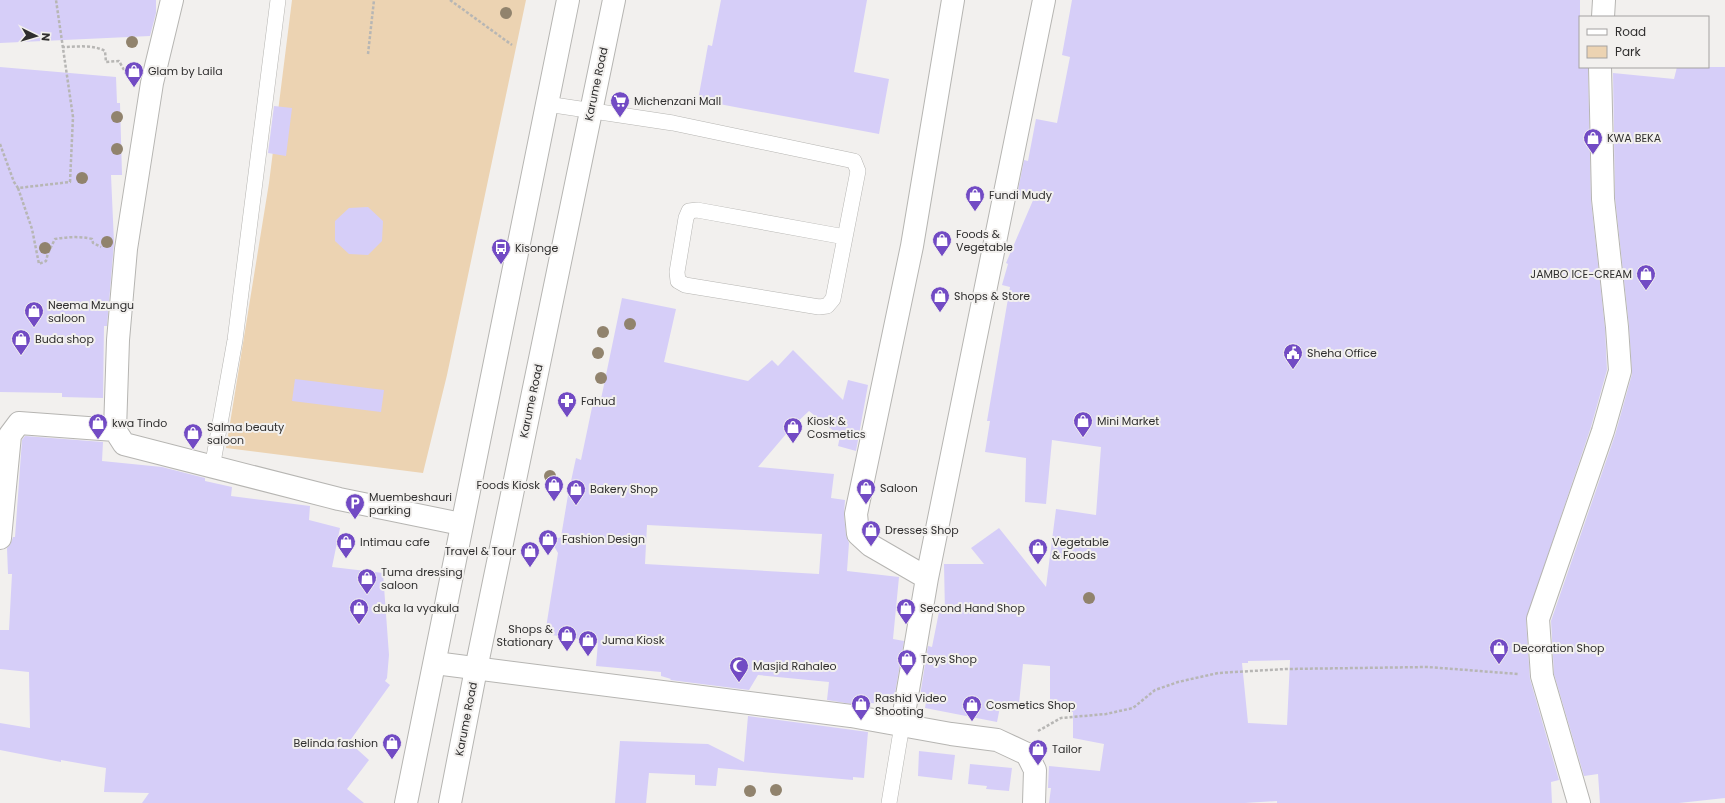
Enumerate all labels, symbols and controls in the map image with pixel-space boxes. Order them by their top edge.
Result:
north arrow [16,16,56,56]
legend [1579,16,1709,68]
text: Road [1615,23,1646,40]
text: N [38,32,54,42]
text: Park [1615,43,1642,60]
street label: Karume Road [580,46,612,122]
shop icon: Glam by Laila [123,60,145,88]
place label: Glam by Laila [148,63,223,79]
supermarket icon: Michenzani Mall [609,90,631,118]
place label: Michenzani Mall [634,93,721,109]
shop icon: KWA BEKA [1582,127,1604,155]
place label: KWA BEKA [1607,130,1662,146]
shop icon: Fundi Mudy [964,184,986,212]
place label: Fundi Mudy [989,187,1053,203]
place label: Foods & Vegetable [956,226,1013,255]
shop icon: Foods & Vegetable [931,229,953,257]
bus stop icon: Kisonge [490,237,512,265]
place label: Kisonge [515,240,559,256]
shop icon: JAMBO ICE-CREAM [1635,263,1657,291]
place label: JAMBO ICE-CREAM [1530,266,1632,282]
shop icon: Shops & Store [929,285,951,313]
place label: Shops & Store [954,288,1030,304]
place label: Neema Mzungu saloon [48,297,134,326]
shop icon: Neema Mzungu saloon [23,300,45,328]
shop icon: Buda shop [10,328,32,356]
place label: Buda shop [35,331,94,347]
public building icon: Sheha Office [1282,342,1304,370]
place label: Sheha Office [1307,345,1377,361]
street label: Karume Road [515,363,547,439]
pharmacy icon: Fahud [556,390,578,418]
place label: Fahud [581,393,616,409]
shop icon: Mini Market [1072,410,1094,438]
shop icon: kwa Tindo [87,412,109,440]
place label: Kiosk & Cosmetics [807,413,866,442]
place label: Mini Market [1097,413,1159,429]
place label: kwa Tindo [112,415,167,431]
shop icon: Kiosk & Cosmetics [782,416,804,444]
place label: Salma beauty saloon [207,419,285,448]
shop icon: Salma beauty saloon [182,422,204,450]
shop icon: Foods Kiosk [543,474,565,502]
place label: Foods Kiosk [477,477,540,493]
shop icon: Saloon [855,477,877,505]
shop icon: Bakery Shop [565,478,587,506]
place label: Saloon [880,480,918,496]
place label: Bakery Shop [590,481,658,497]
place label: Muembeshauri parking [369,489,452,518]
parking icon: Muembeshauri parking [344,492,366,520]
shop icon: Dresses Shop [860,519,882,547]
place label: Dresses Shop [885,522,959,538]
shop icon: Fashion Design [537,528,559,556]
shop icon: Intimau cafe [335,531,357,559]
place label: Fashion Design [562,531,645,547]
place label: Intimau cafe [360,534,430,550]
place label: Vegetable & Foods [1052,534,1109,563]
shop icon: Vegetable & Foods [1027,537,1049,565]
shop icon: Travel & Tour [519,540,541,568]
place label: Travel & Tour [445,543,516,559]
place label: Tuma dressing saloon [381,564,463,593]
shop icon: Tuma dressing saloon [356,567,378,595]
shop icon: duka la vyakula [348,597,370,625]
shop icon: Second Hand Shop [895,597,917,625]
place label: duka la vyakula [373,600,459,616]
place label: Second Hand Shop [920,600,1025,616]
place label: Shops & Stationary [497,621,554,650]
shop icon: Shops & Stationary [556,624,578,652]
shop icon: Juma Kiosk [577,629,599,657]
place label: Juma Kiosk [602,632,665,648]
shop icon: Decoration Shop [1488,637,1510,665]
place label: Decoration Shop [1513,640,1605,656]
shop icon: Toys Shop [896,648,918,676]
place label: Toys Shop [921,651,977,667]
mosque icon: Masjid Rahaleo [728,655,750,683]
place label: Masjid Rahaleo [753,658,837,674]
street label: Karume Road [451,681,481,757]
place label: Rashid Video Shooting [875,690,946,719]
shop icon: Rashid Video Shooting [850,693,872,721]
shop icon: Cosmetics Shop [961,694,983,722]
place label: Cosmetics Shop [986,697,1075,713]
shop icon: Belinda fashion [381,732,403,760]
place label: Belinda fashion [294,735,378,751]
shop icon: Tailor [1027,738,1049,766]
place label: Tailor [1052,741,1082,757]

